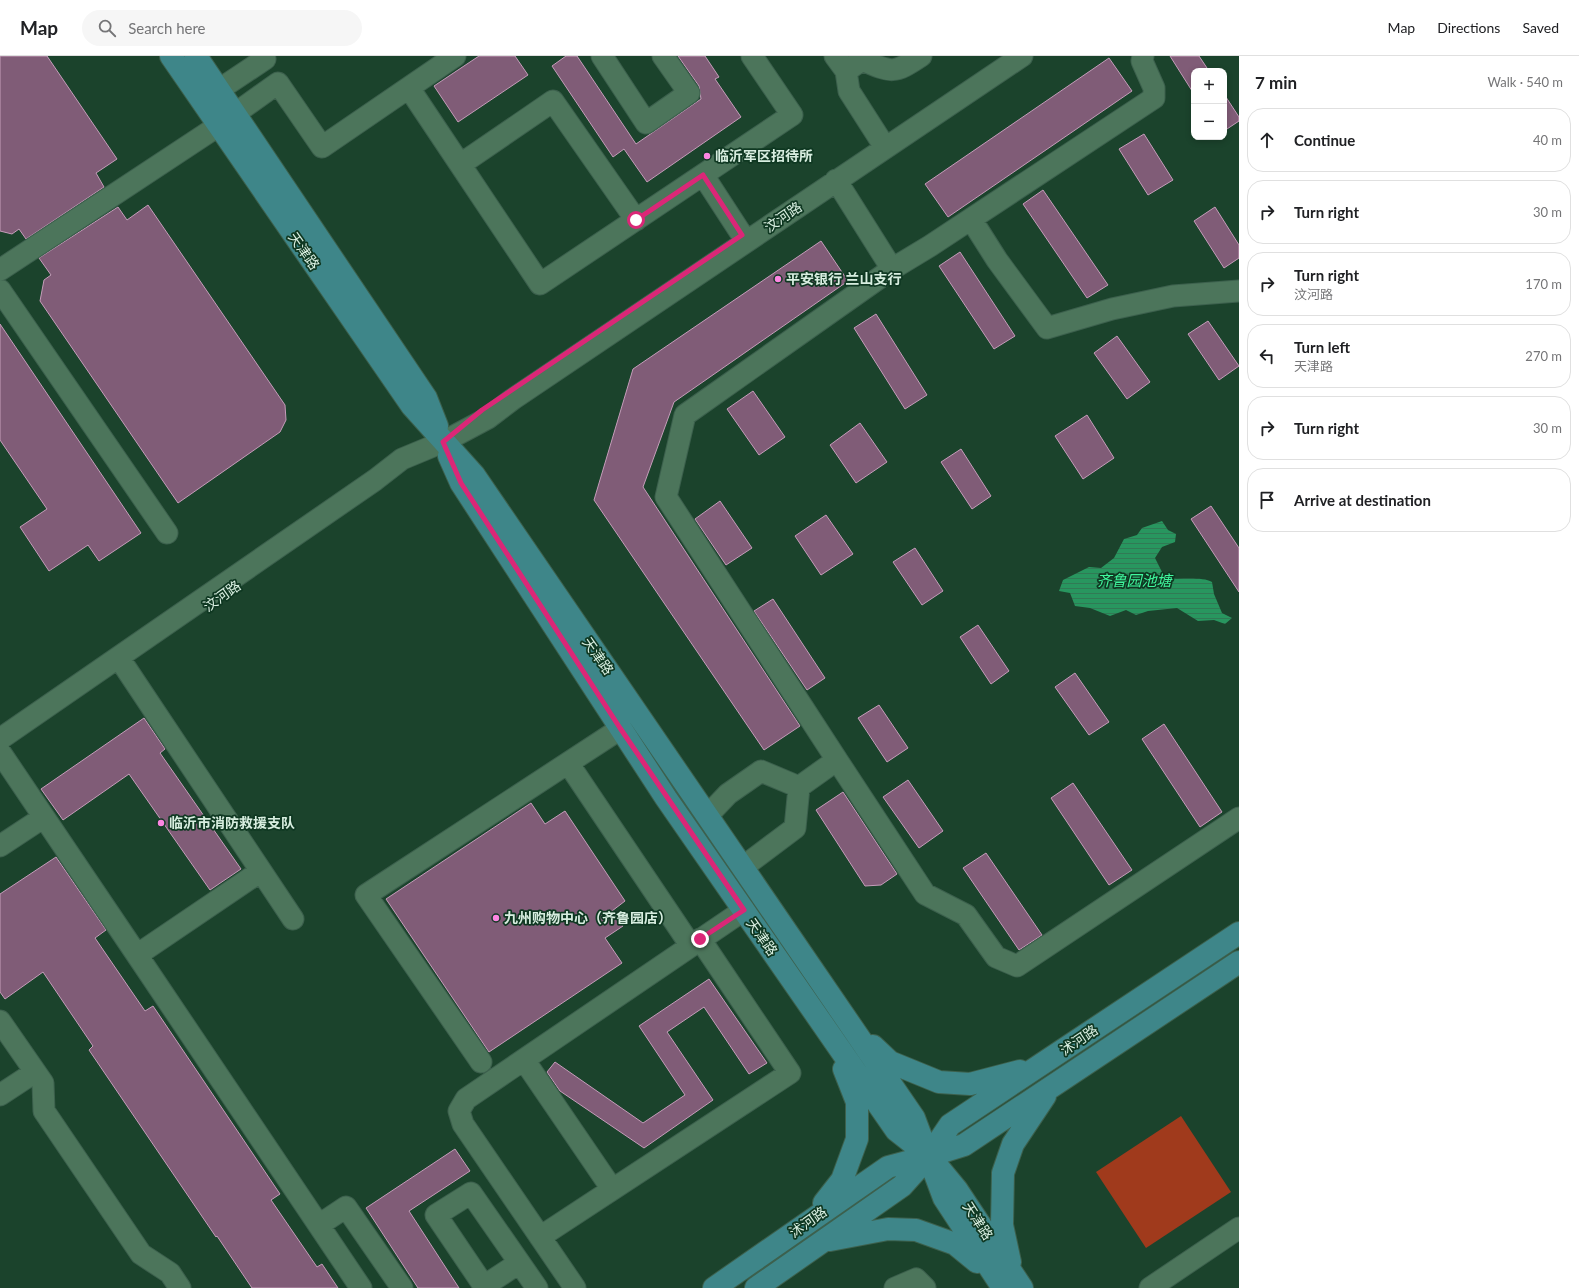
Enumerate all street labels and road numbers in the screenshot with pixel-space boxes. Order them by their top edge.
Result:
street label: 汶河路 [761,198,805,235]
street label: 天津路 [285,229,323,273]
street label: 汶河路 [200,577,244,615]
street label: 天津路 [579,634,617,678]
street label: 天津路 [743,915,781,959]
street label: 沭河路 [1057,1021,1101,1058]
street label: 天津路 [960,1198,997,1243]
street label: 沭河路 [786,1203,830,1241]

